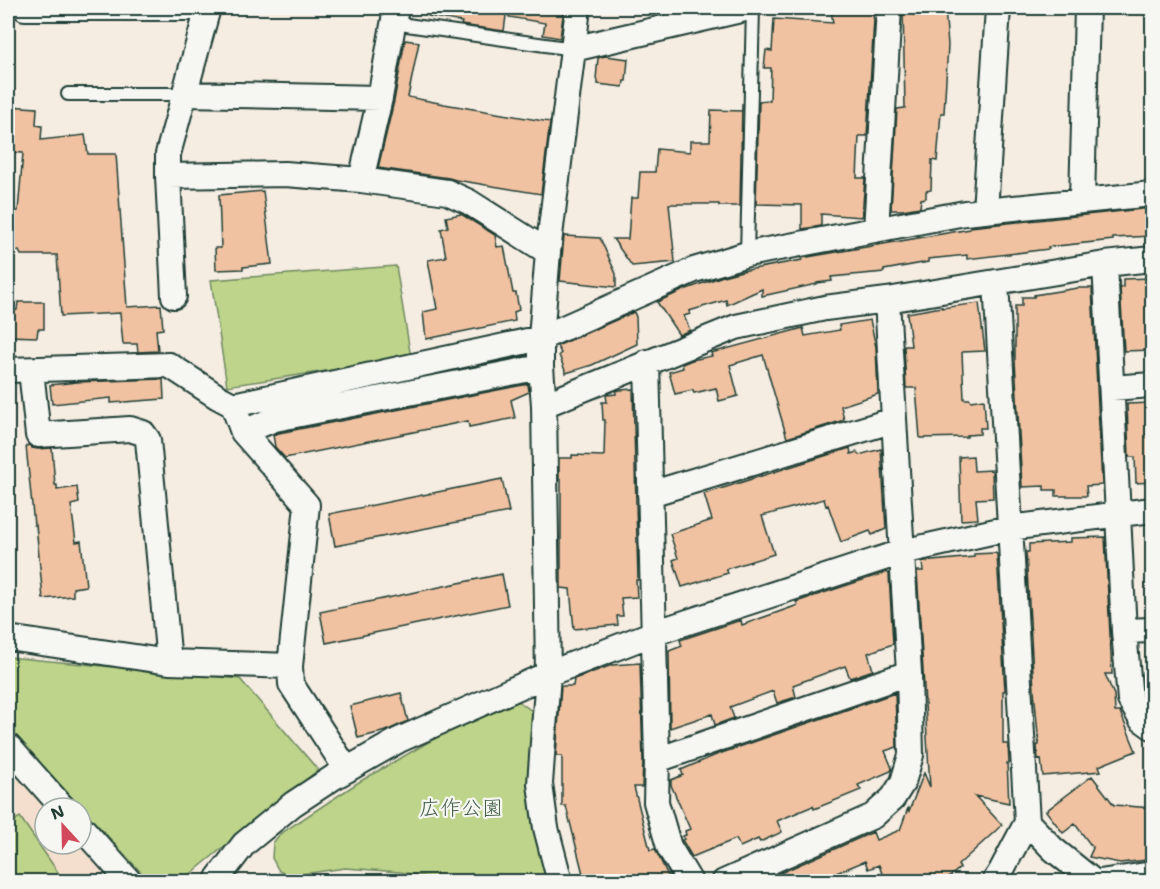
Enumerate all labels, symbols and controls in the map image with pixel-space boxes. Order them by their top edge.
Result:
park label: 広作公園 [419,794,503,822]
north arrow [33,796,93,856]
text: N [48,800,67,825]

